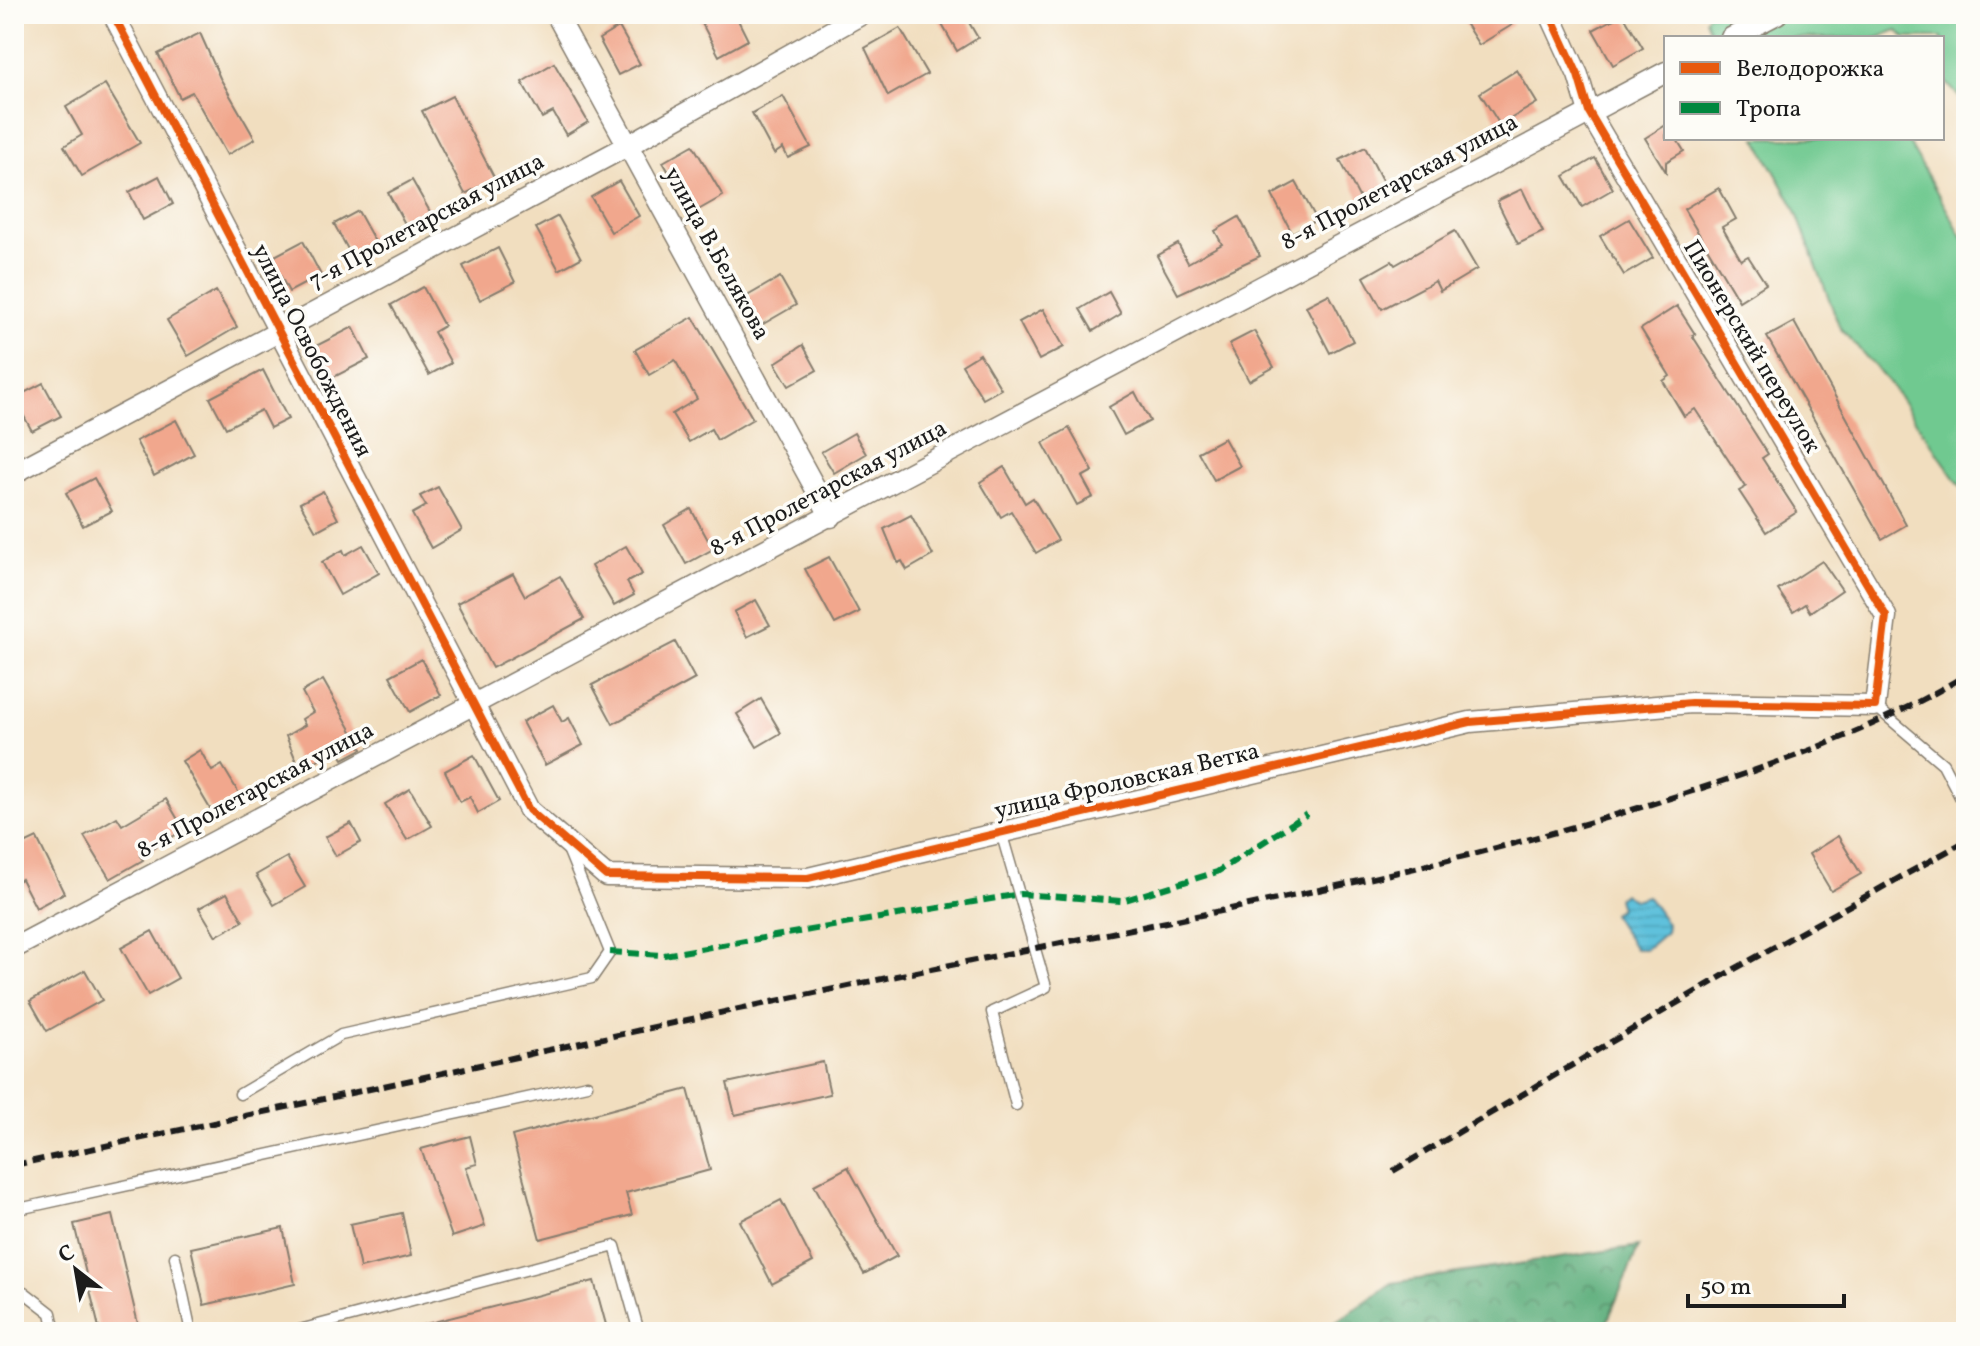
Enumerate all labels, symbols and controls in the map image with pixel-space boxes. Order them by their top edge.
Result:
legend [1664,36,1944,140]
text: Велодорожка [1736,53,1884,87]
text: Тропа [1736,93,1802,127]
street label: 8-я Пролетарская улица [1275,106,1525,260]
street label: 7-я Пролетарская улица [303,145,551,299]
street label: улица В.Белякова [654,161,778,347]
street label: Пионерский переулок [1674,234,1828,460]
street label: улица Освобождения [242,238,380,464]
street label: 8-я Пролетарская улица [704,412,954,566]
street label: 8-я Пролетарская улица [131,714,381,868]
street label: улица Фроловская Ветка [991,735,1263,829]
north arrow [36,1230,116,1310]
text: С [53,1238,81,1272]
scale bar [1688,1258,1844,1308]
text: 50 m [1700,1271,1752,1305]

